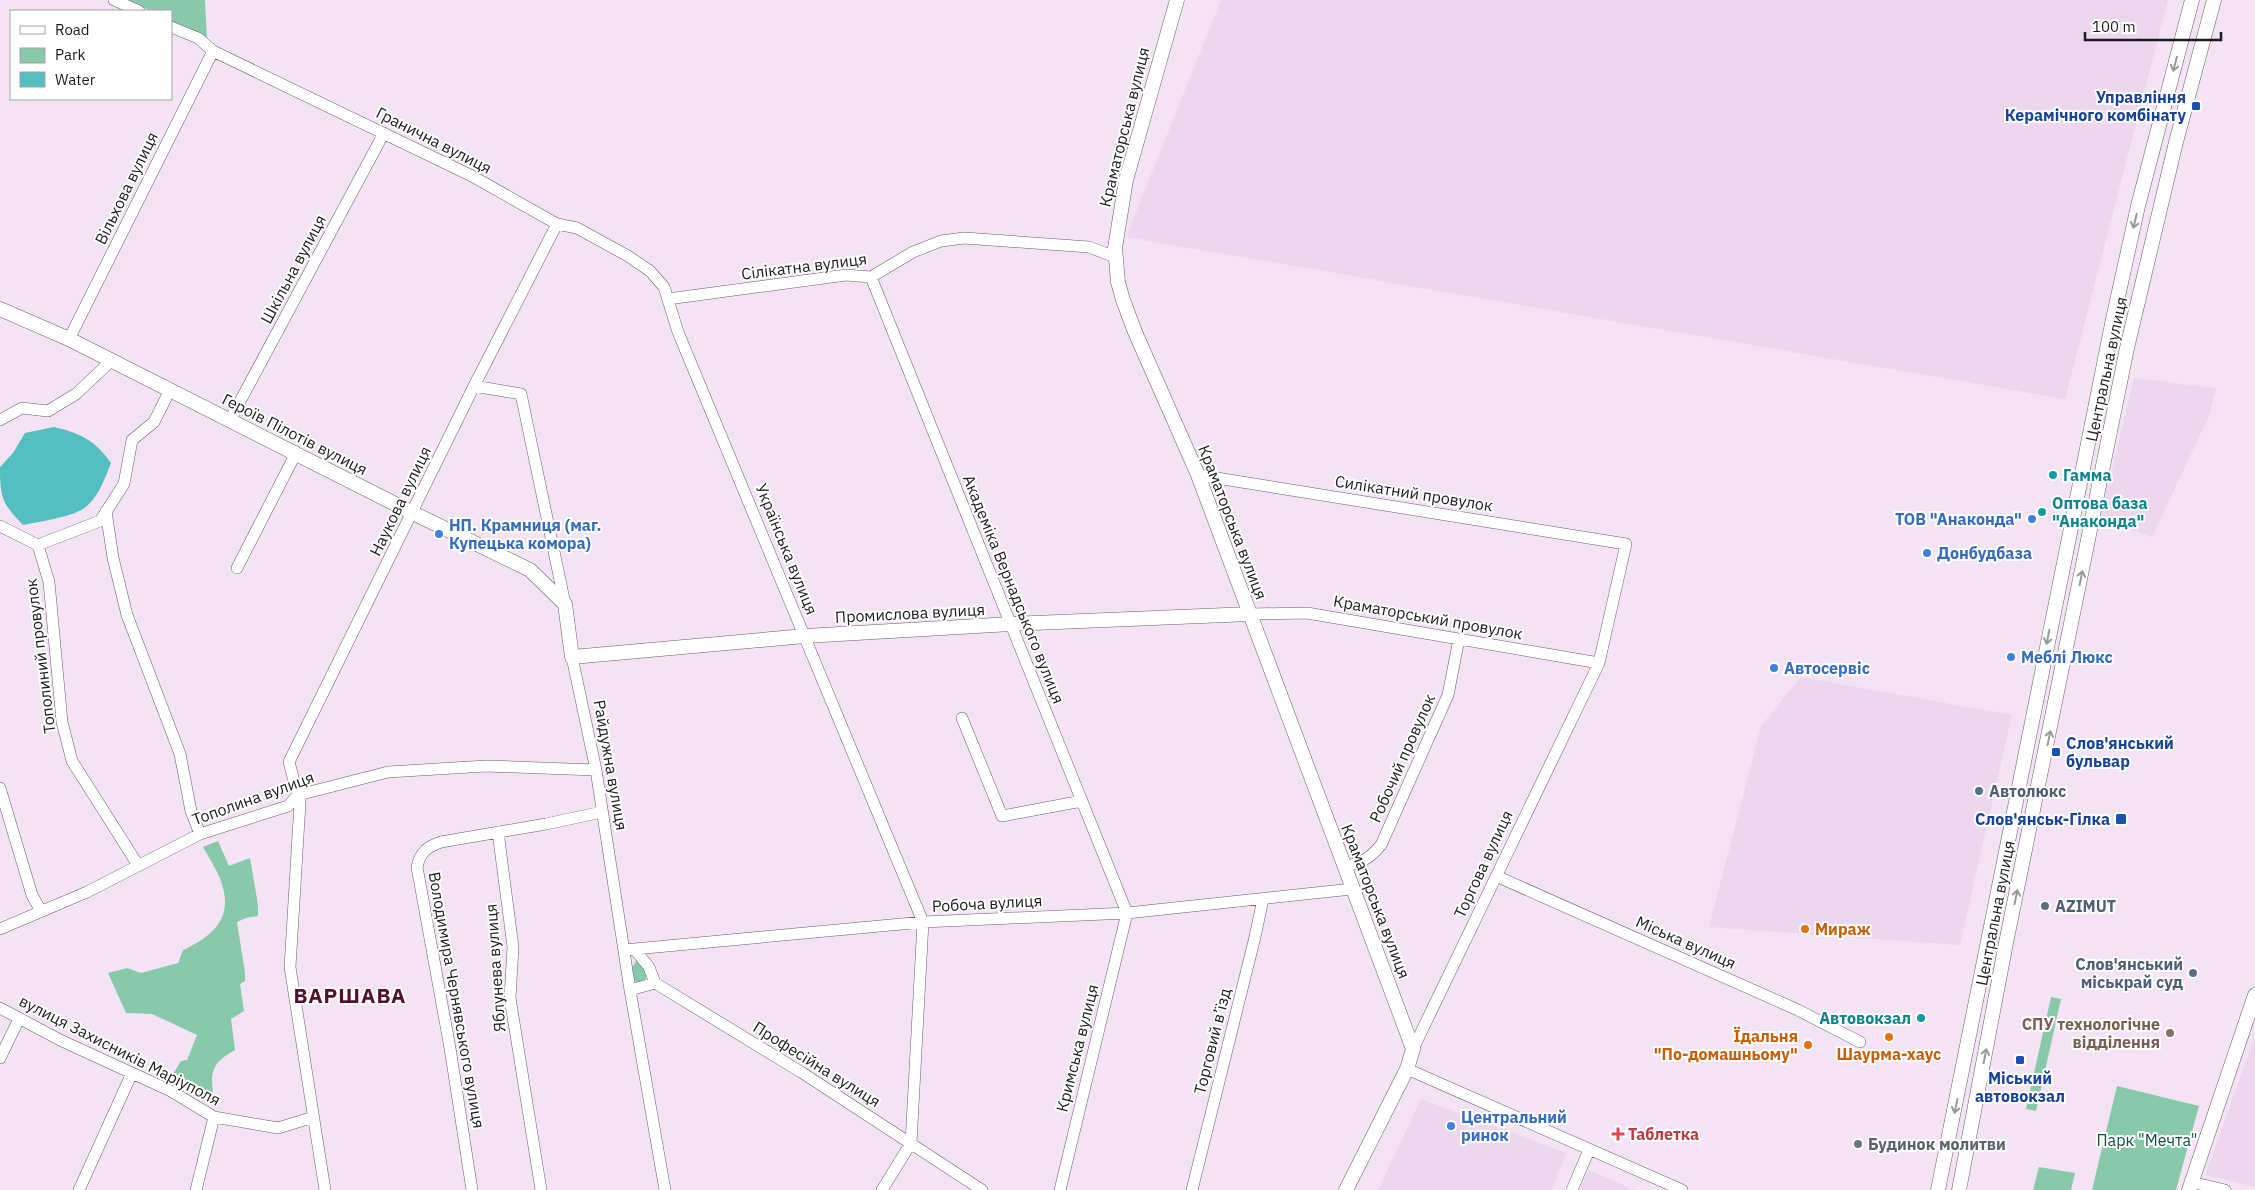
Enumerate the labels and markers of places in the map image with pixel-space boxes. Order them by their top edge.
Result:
place label: Управління Керамічного комбінату [2005,87,2186,125]
marker: Управління Керамічного комбінату [2190,100,2202,112]
place label: Гамма [2063,465,2112,485]
marker: Гамма [2047,469,2059,481]
place label: Оптова база "Анаконда" [2052,493,2148,531]
marker: Оптова база "Анаконда" [2036,506,2048,518]
place label: ТОВ "Анаконда" [1895,509,2022,529]
marker: ТОВ "Анаконда" [2026,513,2038,525]
place label: НП. Крамниця (маг. Купецька комора) [449,515,601,553]
marker: НП. Крамниця (маг. Купецька комора) [433,528,445,540]
place label: Донбудбаза [1937,543,2032,563]
marker: Донбудбаза [1921,547,1933,559]
place label: Меблі Люкс [2021,647,2113,667]
marker: Меблі Люкс [2005,651,2017,663]
place label: Автосервіс [1784,658,1870,678]
marker: Автосервіс [1768,662,1780,674]
place label: Слов'янський бульвар [2066,733,2174,771]
marker: Слов'янський бульвар [2050,746,2062,758]
place label: Автолюкс [1989,781,2066,801]
marker: Автолюкс [1973,785,1985,797]
place label: Слов'янськ-Гілка [1975,809,2110,829]
marker: Слов'янськ-Гілка [2114,812,2128,826]
place label: AZIMUT [2055,896,2116,916]
marker: AZIMUT [2039,900,2051,912]
place label: Мираж [1815,919,1871,939]
marker: Мираж [1799,923,1811,935]
place label: Слов'янський міськрай суд [2075,954,2183,992]
marker: Слов'янський міськрай суд [2187,967,2199,979]
place label: Автовокзал [1819,1008,1911,1028]
marker: Автовокзал [1915,1012,1927,1024]
place label: СПУ технологічне відділення [2022,1014,2160,1052]
place label: Їдальня "По-домашньому" [1654,1026,1798,1064]
marker: СПУ технологічне відділення [2164,1027,2176,1039]
marker: Шаурма-хаус [1883,1031,1895,1043]
marker: Їдальня "По-домашньому" [1802,1039,1814,1051]
place label: Шаурма-хаус [1837,1044,1941,1064]
marker: Міський автовокзал [2014,1054,2026,1066]
place label: Міський автовокзал [1975,1068,2065,1106]
place label: Центральний ринок [1461,1107,1567,1145]
marker: Центральний ринок [1445,1120,1457,1132]
place label: Таблетка [1628,1124,1699,1144]
marker: Таблетка [1612,1128,1624,1140]
place label: Будинок молитви [1868,1134,2006,1154]
marker: Будинок молитви [1852,1138,1864,1150]

